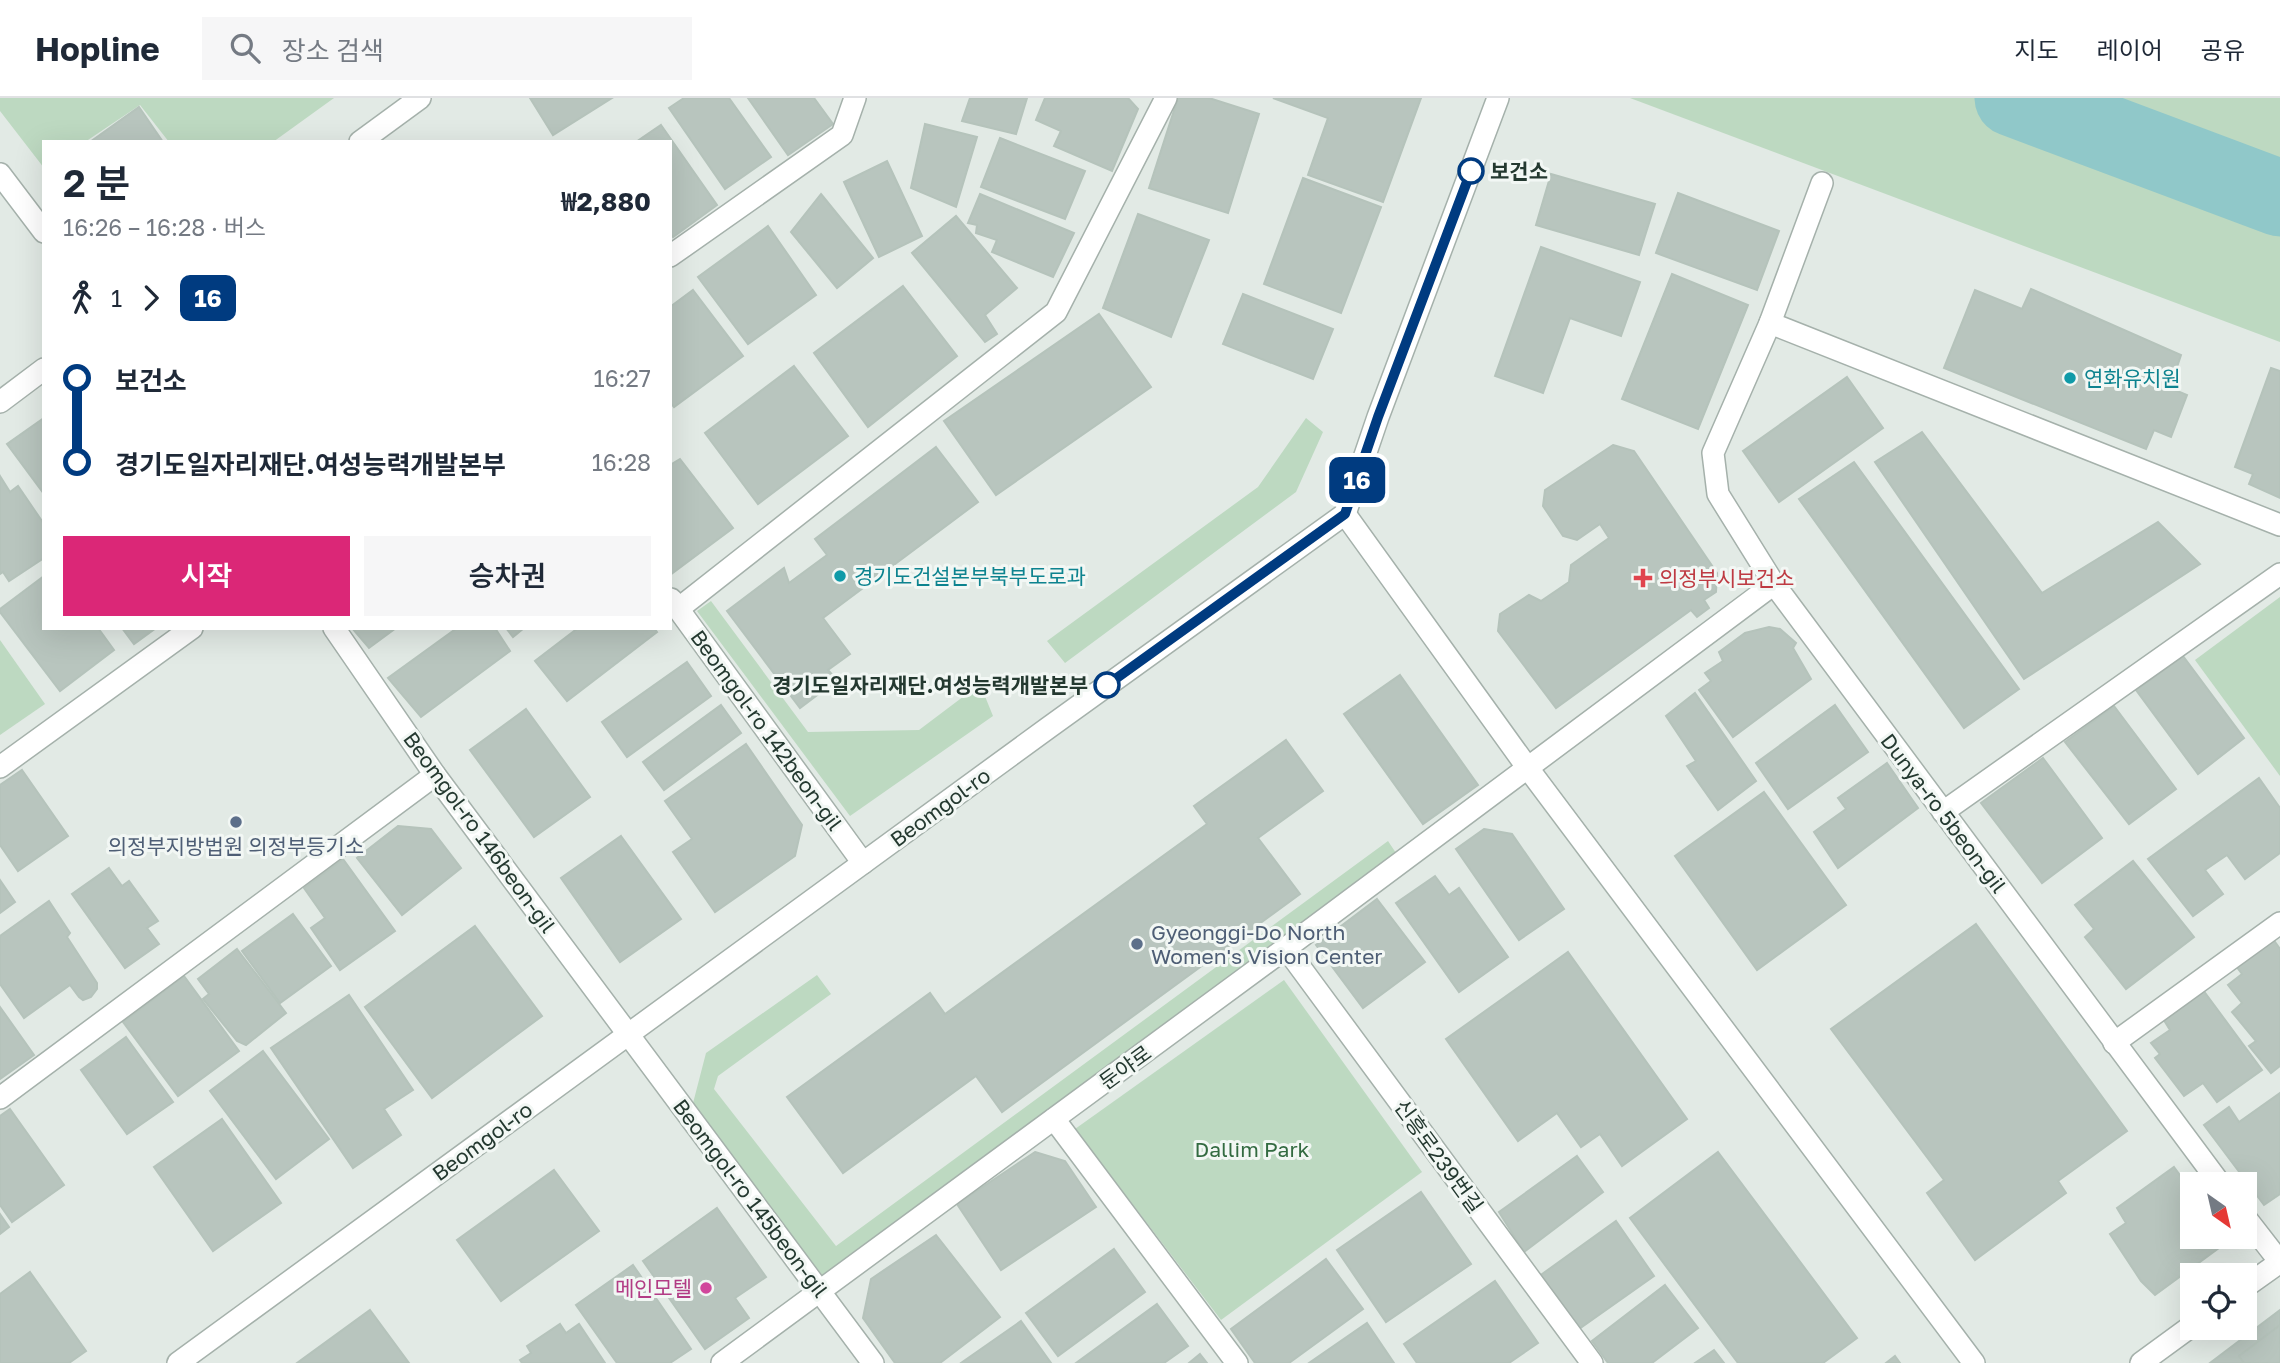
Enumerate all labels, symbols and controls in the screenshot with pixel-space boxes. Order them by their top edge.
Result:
search box [202,17,692,80]
text: Hopline [35,29,160,68]
icon: search [226,29,264,67]
text: 장소 검색 [282,35,384,66]
text: 지도 [2014,35,2059,64]
text: 레이어 [2097,35,2163,64]
text: 공유 [2201,35,2245,64]
marker: 보건소 [1458,158,1484,184]
place label: 보건소 [1490,158,1548,184]
text: 2 분 [63,160,130,205]
text: ₩2,880 [561,186,651,217]
text: 16:26 – 16:28 · 버스 [63,213,266,241]
icon: walk [63,279,101,317]
icon: forward [132,279,170,317]
text: 16 [194,283,222,312]
text: 1 [111,284,122,312]
text: 16:27 [594,364,651,392]
text: 보건소 [115,365,187,396]
place label: 연화유치원 [2084,365,2181,391]
marker: 연화유치원 [2062,370,2078,386]
text: 16:28 [592,448,651,476]
text: 경기도일자리재단.여성능력개발본부 [115,449,506,480]
line badge: 16 [1326,457,1388,503]
text: 16 [1343,465,1371,494]
button: 시작 [63,536,350,616]
button: 승차권 [364,536,651,616]
place label: 경기도건설본부북부도로과 [854,563,1086,589]
place label: 의정부시보건소 [1659,565,1794,591]
marker: 경기도건설본부북부도로과 [832,568,848,584]
marker: 의정부시보건소 [1633,568,1653,588]
street label: Beomgol-ro 142beon-gil [685,625,849,835]
place label: 경기도일자리재단.여성능력개발본부 [772,672,1088,698]
marker: 경기도일자리재단.여성능력개발본부 [1094,672,1120,698]
street label: Beomgol-ro 146beon-gil [398,726,562,938]
street label: Dunya-ro 5beon-gil [1876,728,2012,898]
street label: Beomgol-ro [885,762,995,852]
marker: 의정부지방법원 의정부등기소 [228,814,244,830]
place label: 의정부지방법원 의정부등기소 [108,833,364,859]
place label: Gyeonggi-Do North Women's Vision Center [1151,919,1383,969]
marker: Gyeonggi-Do North Women's Vision Center [1129,936,1145,952]
street label: 둔야로 [1094,1039,1156,1095]
street label: Beomgol-ro 145beon-gil [668,1094,834,1302]
street label: 신흥로239번길 [1389,1094,1489,1218]
street label: Beomgol-ro [427,1096,537,1186]
park label: Dallim Park [1195,1136,1310,1162]
north arrow [2180,1172,2258,1250]
map controls [2180,1172,2257,1340]
button: locate [2180,1263,2257,1340]
place label: 메인모텔 [615,1275,692,1301]
marker: 메인모텔 [698,1280,714,1296]

